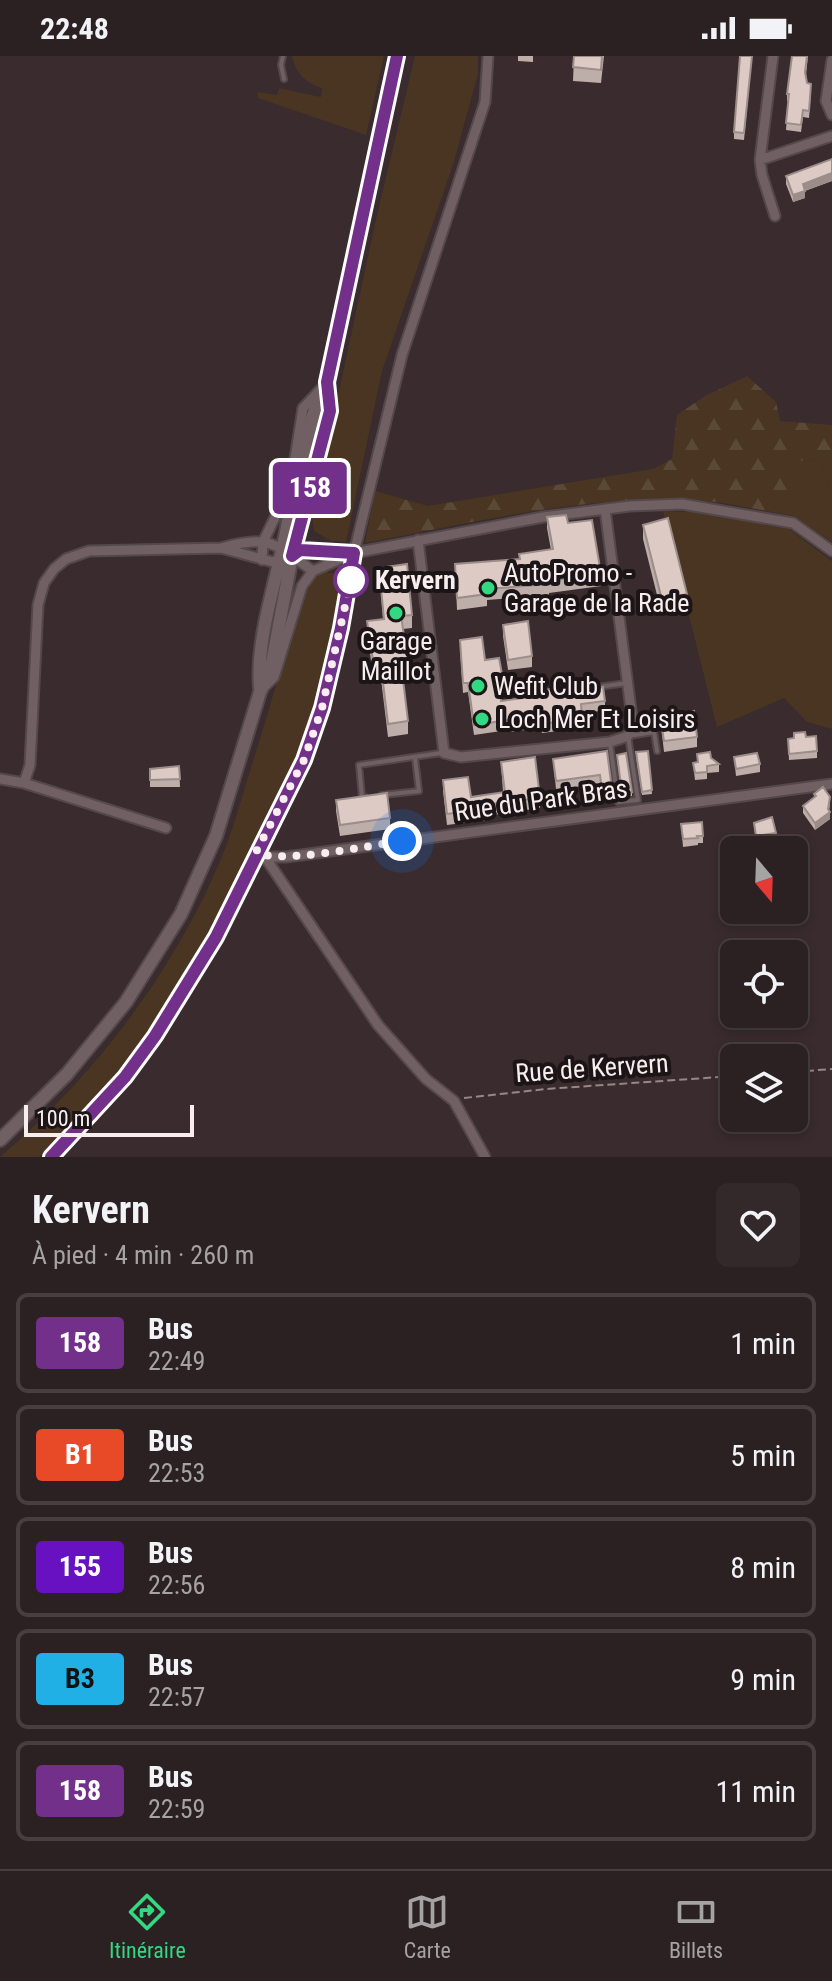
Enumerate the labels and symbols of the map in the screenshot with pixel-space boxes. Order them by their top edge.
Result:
line badge: 158 [264,462,356,514]
place label: AutoPromo - Garage de la Rade [504,558,689,618]
marker: Kervern [334,563,368,597]
place label: Kervern [375,565,456,595]
marker: AutoPromo - Garage de la Rade [479,579,497,597]
marker: Garage Maillot [387,604,405,622]
place label: Garage Maillot [360,626,432,686]
place label: Wefit Club [494,671,598,701]
marker: Wefit Club [469,677,487,695]
place label: Loch Mer Et Loisirs [498,704,695,734]
marker: Loch Mer Et Loisirs [473,710,491,728]
street label: Rue du Park Bras [453,773,629,827]
your location [382,821,422,861]
north arrow [720,836,808,924]
street label: Rue de Kervern [514,1048,670,1088]
scale bar [24,1101,194,1137]

